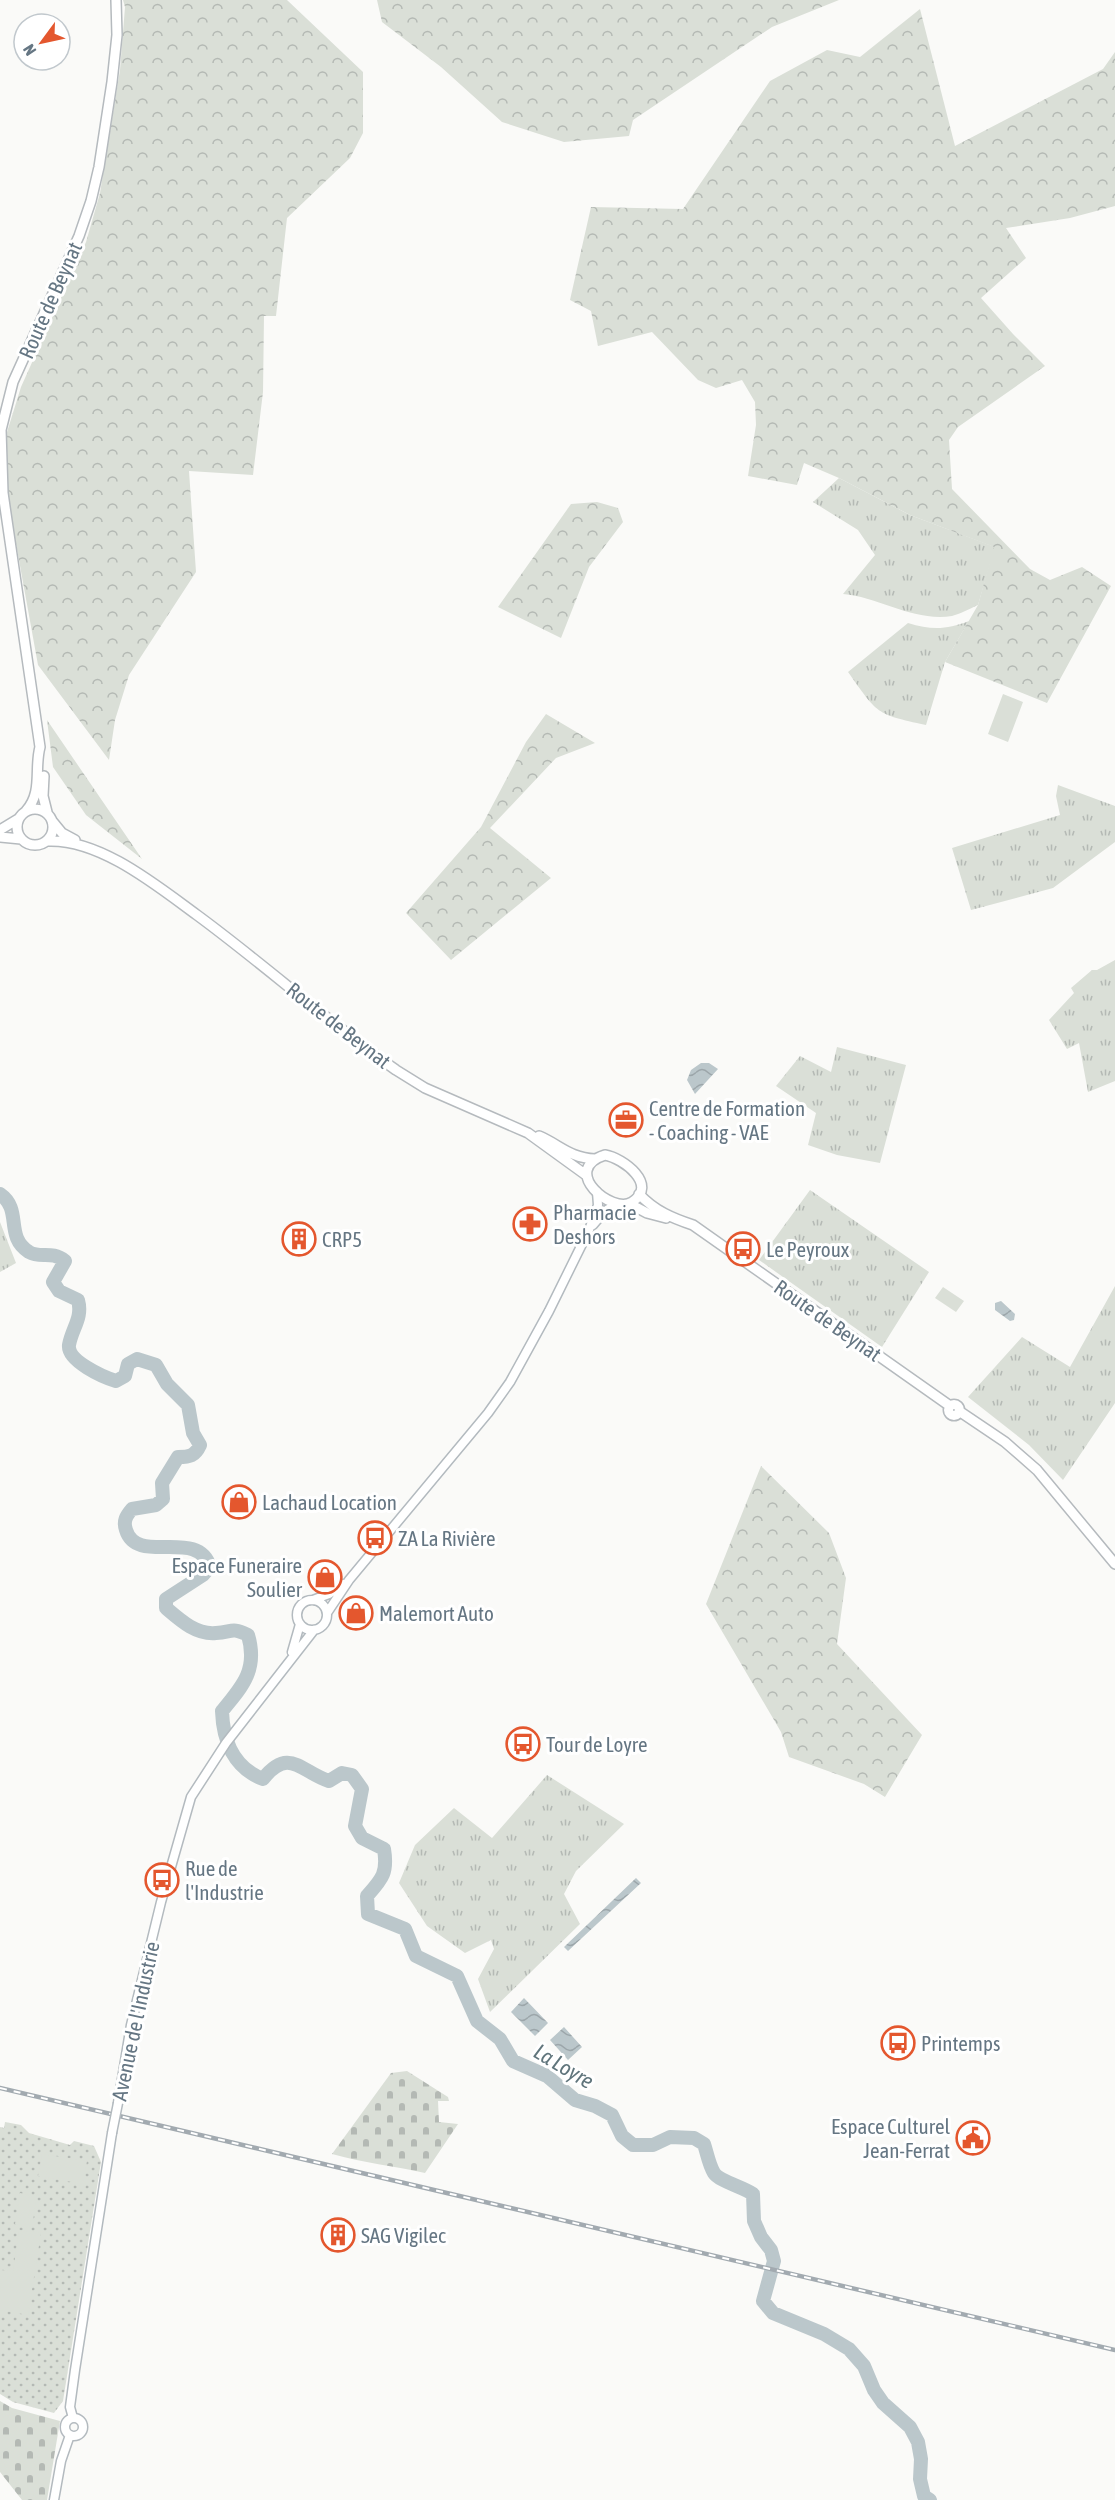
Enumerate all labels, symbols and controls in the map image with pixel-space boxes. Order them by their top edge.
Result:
north arrow [12,12,72,72]
text: N [19,41,40,59]
street label: Route de Beynat [14,238,86,362]
street label: Route de Beynat [282,977,396,1073]
place label: Centre de Formation - Coaching - VAE [649,1096,805,1144]
office icon: Centre de Formation - Coaching - VAE [608,1102,644,1138]
place label: Pharmacie Deshors [553,1200,636,1248]
pharmacy icon: Pharmacie Deshors [512,1206,548,1242]
building icon: CRP5 [281,1221,317,1257]
place label: CRP5 [322,1227,362,1251]
bus stop icon: Le Peyroux [725,1231,761,1267]
place label: Le Peyroux [766,1237,850,1261]
street label: Route de Beynat [770,1274,886,1366]
shop icon: Lachaud Location [221,1484,257,1520]
place label: Lachaud Location [262,1490,397,1514]
bus stop icon: ZA La Rivière [357,1520,393,1556]
place label: ZA La Rivière [398,1526,495,1550]
place label: Espace Funeraire Soulier [172,1553,303,1601]
shop icon: Espace Funeraire Soulier [307,1559,343,1595]
shop icon: Malemort Auto [338,1595,374,1631]
place label: Malemort Auto [379,1601,494,1625]
bus stop icon: Tour de Loyre [505,1726,541,1762]
place label: Tour de Loyre [546,1732,648,1756]
place label: Rue de l'Industrie [185,1856,264,1904]
bus stop icon: Rue de l'Industrie [144,1862,180,1898]
street label: Avenue de l'Industrie [106,1939,164,2103]
bus stop icon: Printemps [880,2025,916,2061]
place label: Printemps [921,2031,1000,2055]
water label: La Loyre [529,2038,599,2094]
place label: Espace Culturel Jean-Ferrat [831,2114,950,2162]
public building icon: Espace Culturel Jean-Ferrat [955,2120,991,2156]
building icon: SAG Vigilec [320,2217,356,2253]
place label: SAG Vigilec [361,2223,446,2247]

